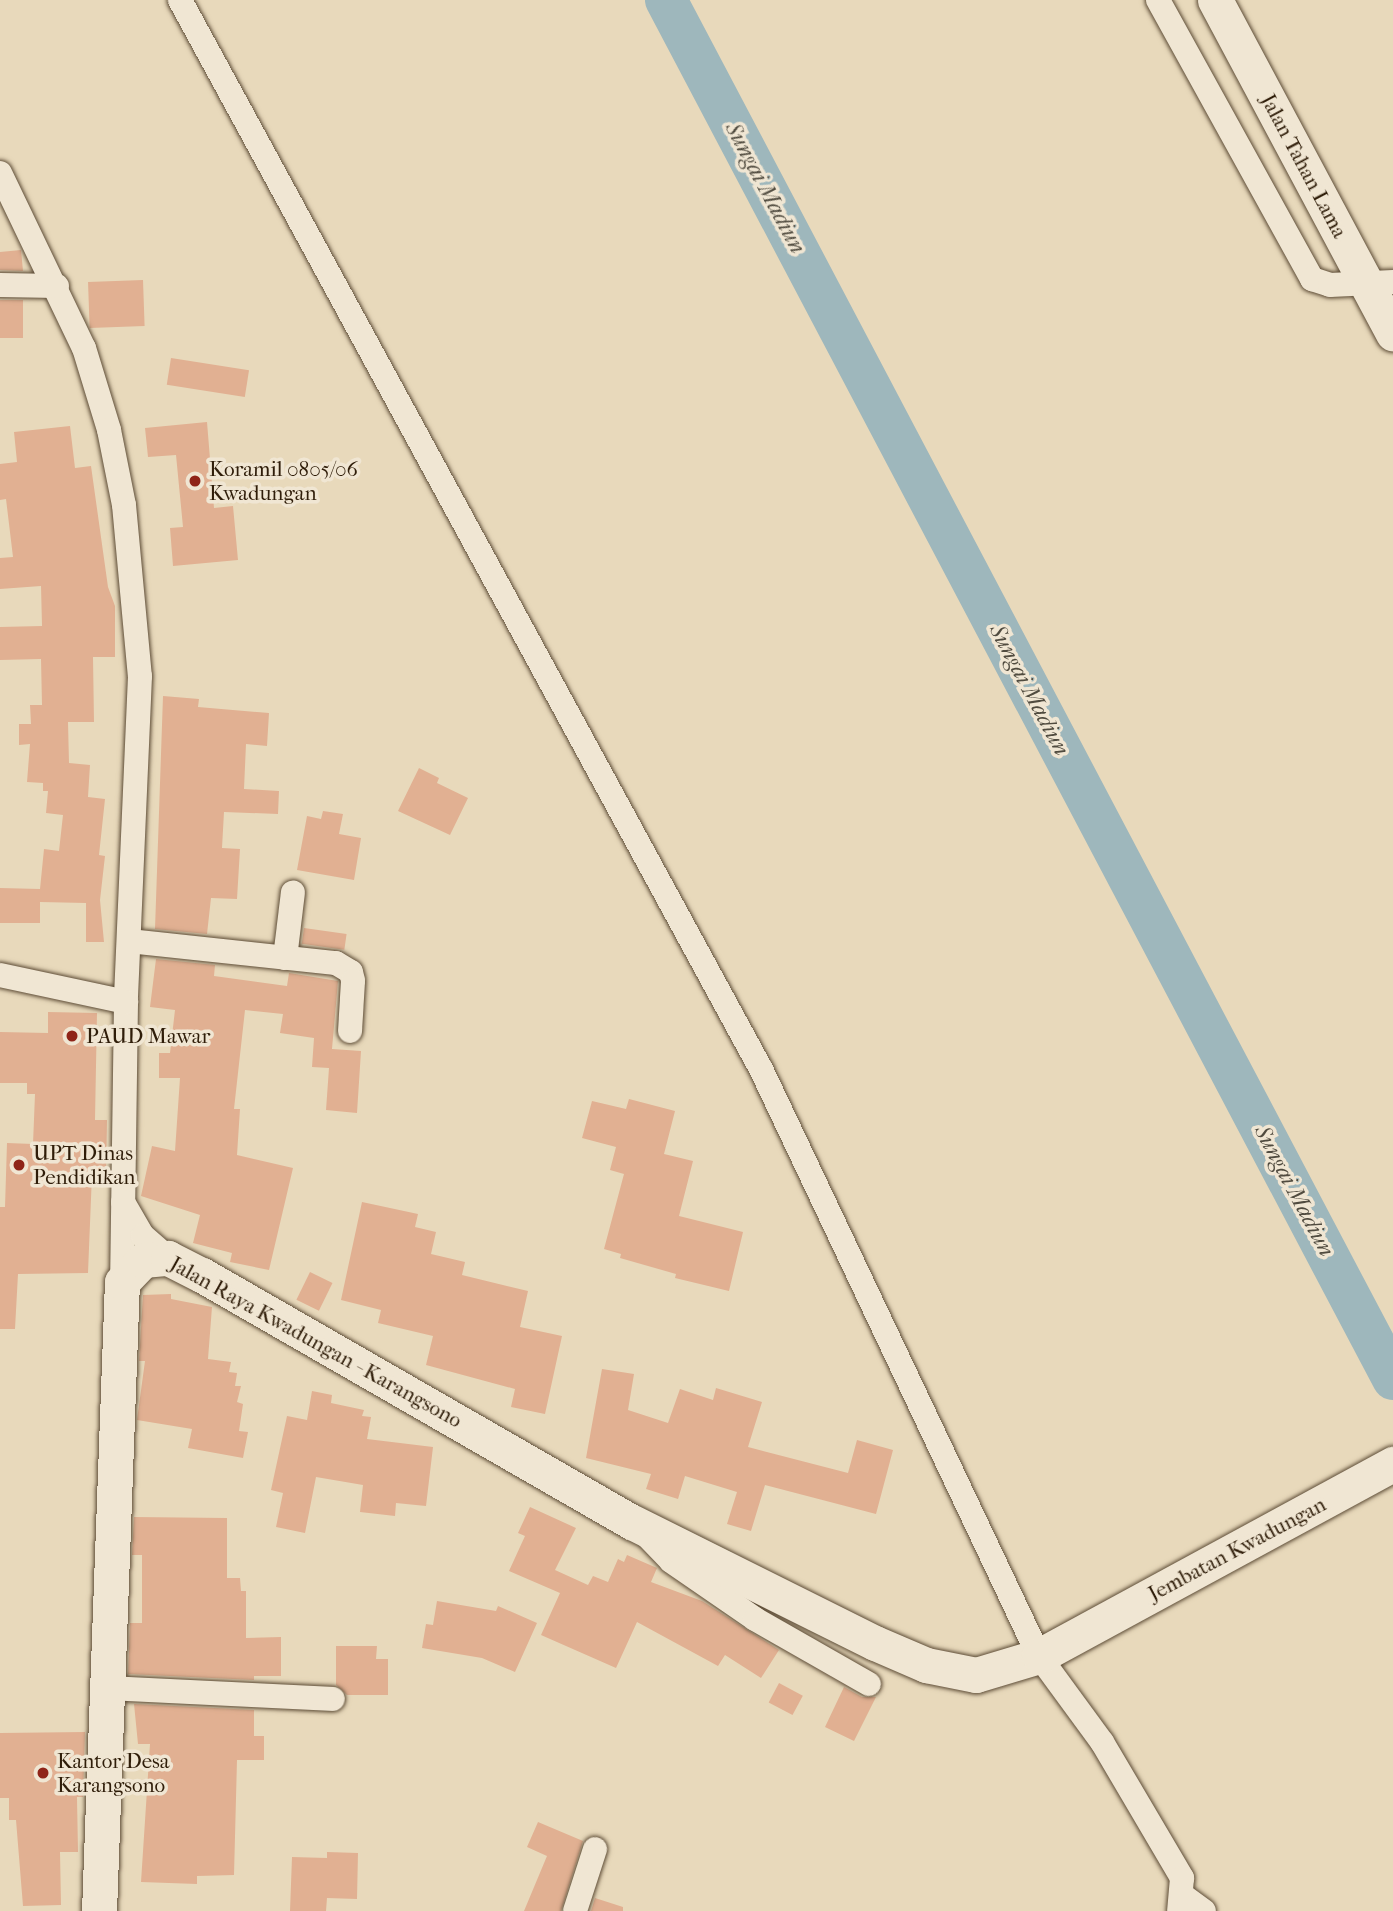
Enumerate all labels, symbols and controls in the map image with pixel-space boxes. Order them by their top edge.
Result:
street label: Jalan Tahan Lama [1255,90,1353,242]
water label: Sungai Madiun [719,117,811,259]
place label: Koramil 0805/06 Kwadungan [209,456,358,506]
marker: Koramil 0805/06 Kwadungan [187,473,203,489]
water label: Sungai Madiun [983,619,1075,761]
place label: PAUD Mawar [86,1023,210,1049]
marker: PAUD Mawar [64,1028,80,1044]
water label: Sungai Madiun [1248,1120,1340,1262]
place label: UPT Dinas Pendidikan [33,1140,135,1190]
marker: UPT Dinas Pendidikan [11,1157,27,1173]
street label: Jalan Raya Kwadungan - Karangsono [166,1251,466,1433]
street label: Jembatan Kwadungan [1144,1492,1330,1606]
place label: Kantor Desa Karangsono [57,1748,170,1798]
marker: Kantor Desa Karangsono [35,1765,51,1781]

